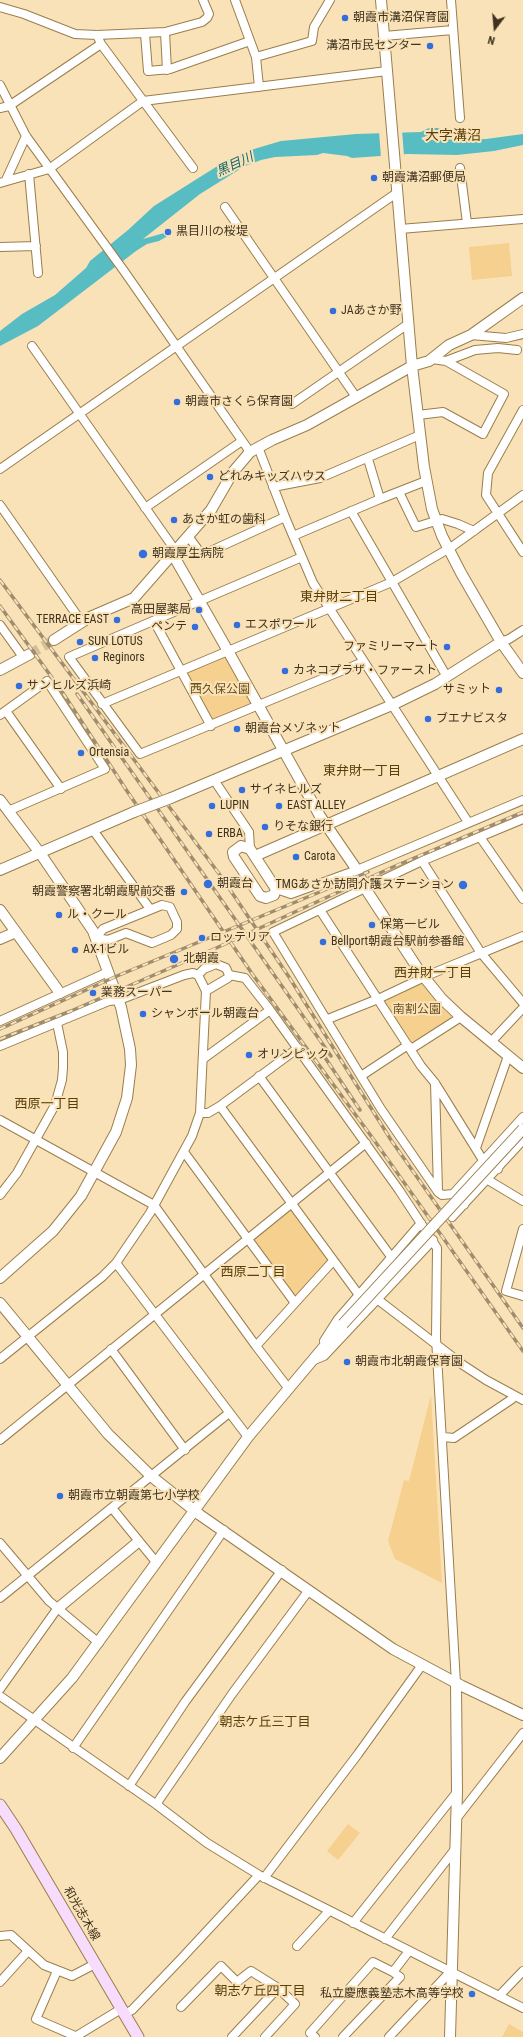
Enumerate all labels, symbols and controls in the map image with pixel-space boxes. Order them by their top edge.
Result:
north arrow [475,8,515,48]
place label: 朝霞市溝沼保育園 [353,11,449,25]
marker: 朝霞市溝沼保育園 [340,13,350,23]
text: N [487,33,497,47]
place label: 溝沼市民センター [326,39,422,53]
marker: 溝沼市民センター [425,41,435,51]
district label: 大字溝沼 [425,128,481,144]
water label: 黒目川 [214,150,256,180]
place label: 朝霞溝沼郵便局 [382,171,466,185]
marker: 朝霞溝沼郵便局 [369,173,379,183]
place label: 黒目川の桜堤 [176,225,248,239]
marker: 黒目川の桜堤 [163,227,173,237]
place label: JAあさか野 [341,304,402,318]
marker: JAあさか野 [328,306,338,316]
place label: 朝霞市さくら保育園 [185,395,293,409]
marker: 朝霞市さくら保育園 [172,397,182,407]
place label: どれみキッズハウス [218,470,326,484]
marker: どれみキッズハウス [205,472,215,482]
place label: あさか虹の歯科 [182,513,266,527]
marker: あさか虹の歯科 [169,515,179,525]
place label: 朝霞厚生病院 [152,547,224,561]
marker: 朝霞厚生病院 [137,548,149,560]
district label: 東弁財二丁目 [300,590,378,606]
place label: 高田屋薬局 [131,603,191,617]
marker: 高田屋薬局 [194,605,204,615]
place label: TERRACE EAST [36,613,109,627]
marker: TERRACE EAST [112,615,122,625]
place label: エスポワール [245,618,317,632]
place label: ペンテ [151,620,187,634]
marker: エスポワール [232,620,242,630]
marker: ペンテ [190,622,200,632]
place label: SUN LOTUS [88,635,143,649]
marker: SUN LOTUS [75,637,85,647]
place label: ファミリーマート [343,640,439,654]
marker: ファミリーマート [442,642,452,652]
place label: Reginors [103,651,145,665]
marker: Reginors [90,653,100,663]
place label: カネコプラザ・ファースト [293,664,437,678]
marker: カネコプラザ・ファースト [280,666,290,676]
place label: サンヒルズ浜崎 [27,679,111,693]
marker: サンヒルズ浜崎 [14,681,24,691]
park label: 西久保公園 [190,683,250,697]
place label: サミット [443,683,491,697]
marker: サミット [494,685,504,695]
place label: ブエナビスタ [436,712,508,726]
marker: ブエナビスタ [423,714,433,724]
place label: 朝霞台メゾネット [245,722,341,736]
marker: 朝霞台メゾネット [232,724,242,734]
place label: Ortensia [89,746,129,760]
marker: Ortensia [76,748,86,758]
district label: 東弁財一丁目 [323,764,401,780]
place label: サイネヒルズ [250,783,322,797]
marker: サイネヒルズ [237,785,247,795]
place label: LUPIN [220,799,249,813]
place label: EAST ALLEY [287,799,346,813]
marker: LUPIN [207,801,217,811]
marker: EAST ALLEY [274,801,284,811]
place label: りそな銀行 [273,820,333,834]
marker: りそな銀行 [260,822,270,832]
place label: ERBA [217,827,243,841]
marker: ERBA [204,829,214,839]
place label: Carota [304,850,335,864]
marker: Carota [291,852,301,862]
place label: 朝霞台 [217,877,253,891]
marker: 朝霞台 [202,878,214,890]
place label: TMGあさか訪問介護ステーション [276,878,454,892]
marker: TMGあさか訪問介護ステーション [457,879,469,891]
place label: 朝霞警察署北朝霞駅前交番 [32,885,176,899]
marker: 朝霞警察署北朝霞駅前交番 [179,887,189,897]
place label: ル・クール [67,908,127,922]
marker: ル・クール [54,910,64,920]
place label: 保第一ビル [380,918,440,932]
marker: 保第一ビル [367,920,377,930]
place label: ロッテリア [210,931,270,945]
marker: ロッテリア [197,933,207,943]
place label: Bellport朝霞台駅前参番館 [331,935,464,949]
marker: Bellport朝霞台駅前参番館 [318,937,328,947]
place label: AX-1ビル [83,943,129,957]
marker: AX-1ビル [70,945,80,955]
place label: 北朝霞 [183,952,219,966]
marker: 北朝霞 [168,953,180,965]
district label: 西弁財一丁目 [394,966,472,982]
place label: 業務スーパー [101,986,173,1000]
marker: 業務スーパー [88,988,98,998]
park label: 南割公園 [393,1003,441,1017]
place label: シャンボール朝霞台 [151,1007,259,1021]
marker: シャンボール朝霞台 [138,1009,148,1019]
place label: オリンピック [257,1048,329,1062]
marker: オリンピック [244,1050,254,1060]
district label: 西原一丁目 [15,1097,79,1113]
district label: 西原二丁目 [221,1265,285,1281]
place label: 朝霞市北朝霞保育園 [355,1355,463,1369]
marker: 朝霞市北朝霞保育園 [342,1357,352,1367]
place label: 朝霞市立朝霞第七小学校 [68,1489,200,1503]
marker: 朝霞市立朝霞第七小学校 [55,1491,65,1501]
district label: 朝志ケ丘三丁目 [220,1715,310,1731]
street label: 和光志木線 [60,1884,102,1944]
district label: 朝志ケ丘四丁目 [215,1984,305,2000]
place label: 私立慶應義塾志木高等学校 [320,1987,464,2001]
marker: 私立慶應義塾志木高等学校 [467,1989,477,1999]

